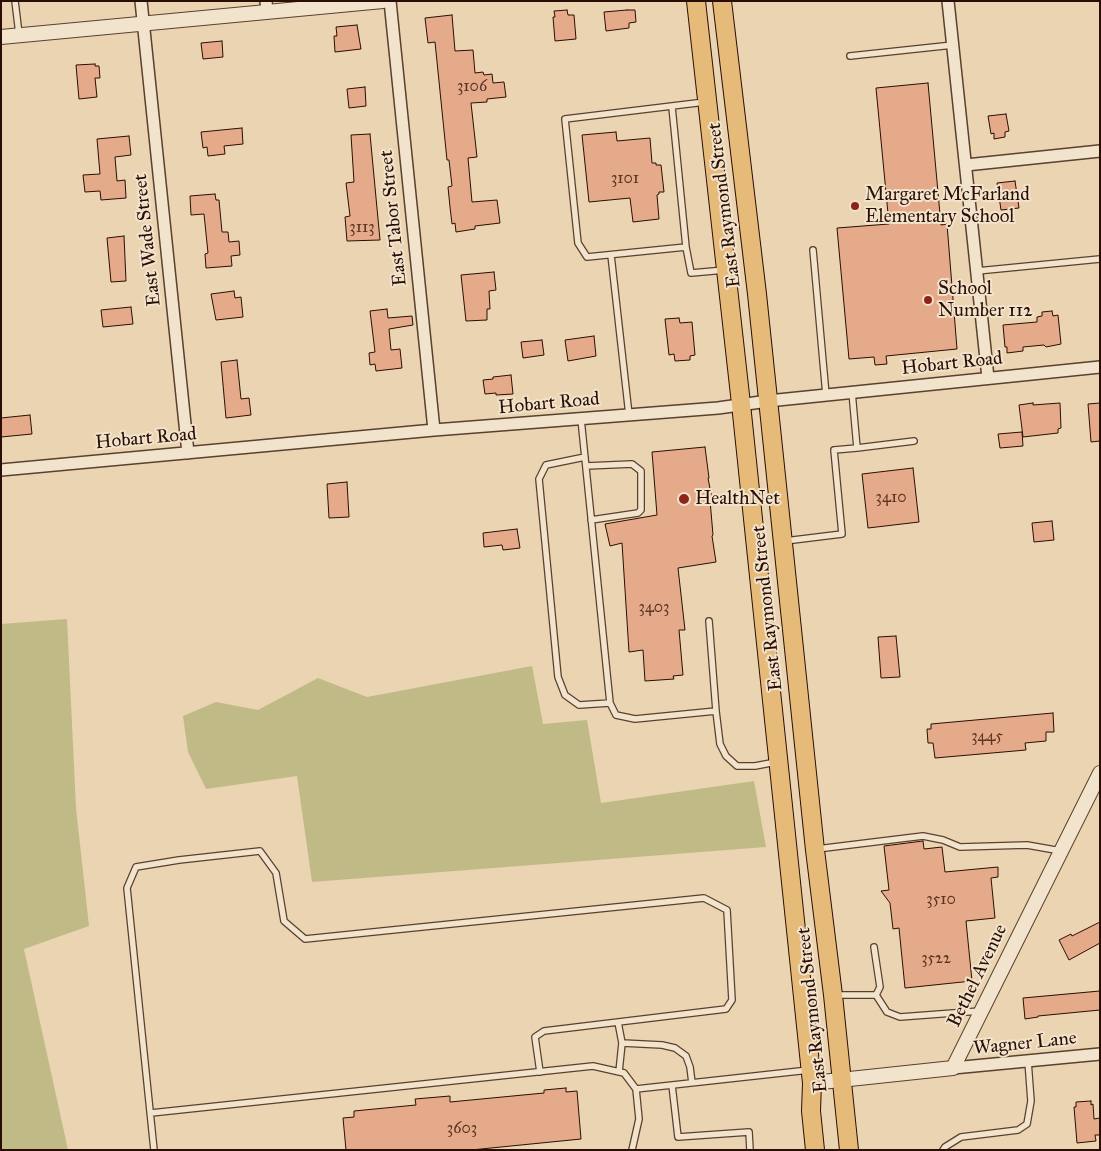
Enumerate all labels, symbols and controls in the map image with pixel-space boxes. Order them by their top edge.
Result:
house number: 3106 [457,77,487,97]
street label: East Raymond Street [704,121,746,289]
street label: East Tabor Street [376,149,412,287]
house number: 3101 [611,169,639,189]
street label: East Wade Street [130,173,166,307]
place label: Margaret McFarland Elementary School [865,184,1030,228]
marker: Margaret McFarland Elementary School [849,200,861,212]
house number: 3113 [349,218,375,238]
place label: School Number 112 [938,278,1033,322]
marker: School Number 112 [922,294,934,306]
street label: Hobart Road [900,347,1004,381]
street label: Hobart Road [497,388,601,420]
street label: Hobart Road [94,423,198,455]
place label: HealthNet [695,488,780,510]
house number: 3410 [876,488,906,508]
marker: HealthNet [677,492,691,506]
street label: East Raymond Street [748,524,788,692]
house number: 3403 [638,598,670,618]
house number: 3445 [971,727,1003,747]
house number: 3510 [926,890,956,910]
street label: Bethel Avenue [943,921,1013,1031]
street label: East Raymond Street [793,926,833,1094]
house number: 3522 [921,949,951,969]
street label: Wagner Lane [972,1027,1078,1061]
house number: 3603 [447,1119,477,1139]

